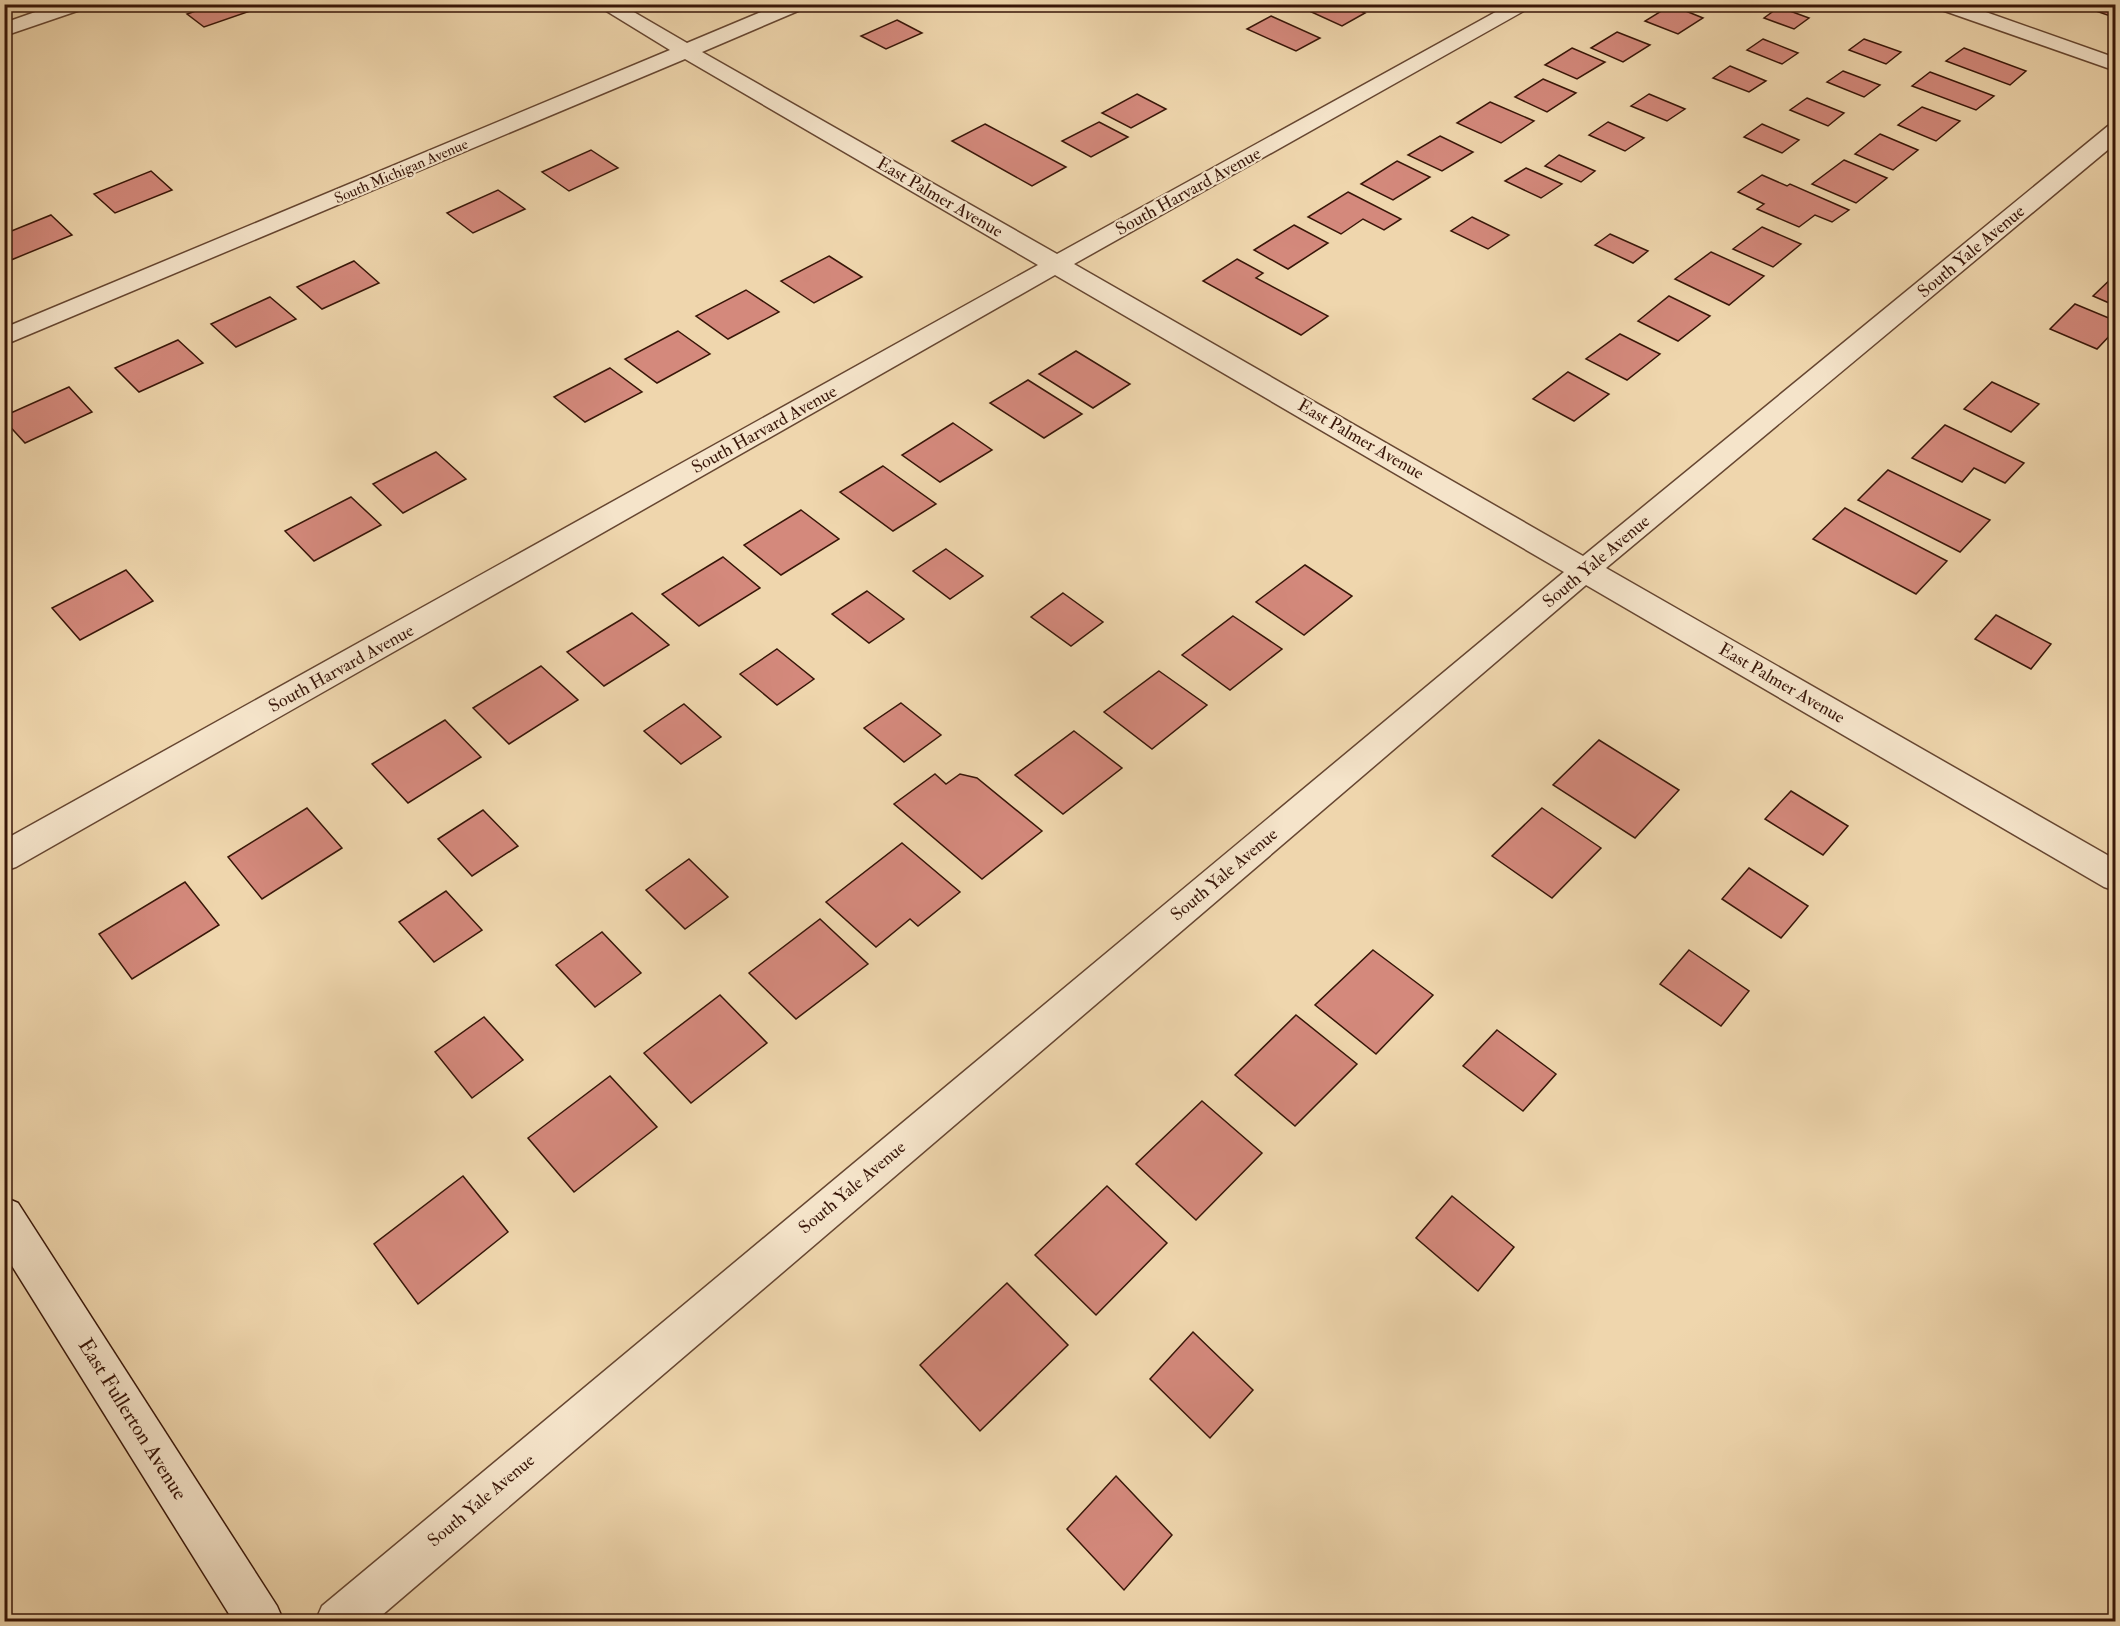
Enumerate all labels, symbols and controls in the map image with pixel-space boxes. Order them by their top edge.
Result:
street label: South Michigan Avenue [331,135,471,208]
street label: South Harvard Avenue [1112,142,1265,241]
street label: East Palmer Avenue [872,152,1008,243]
street label: South Yale Avenue [1913,199,2030,303]
street label: South Harvard Avenue [688,380,841,479]
street label: East Palmer Avenue [1293,394,1429,485]
street label: South Yale Avenue [1538,509,1655,613]
street label: South Harvard Avenue [265,619,418,718]
street label: East Palmer Avenue [1714,638,1850,729]
street label: South Yale Avenue [1166,822,1283,926]
street label: South Yale Avenue [794,1135,911,1239]
street label: East Fullerton Avenue [72,1333,193,1505]
street label: South Yale Avenue [423,1448,540,1552]

